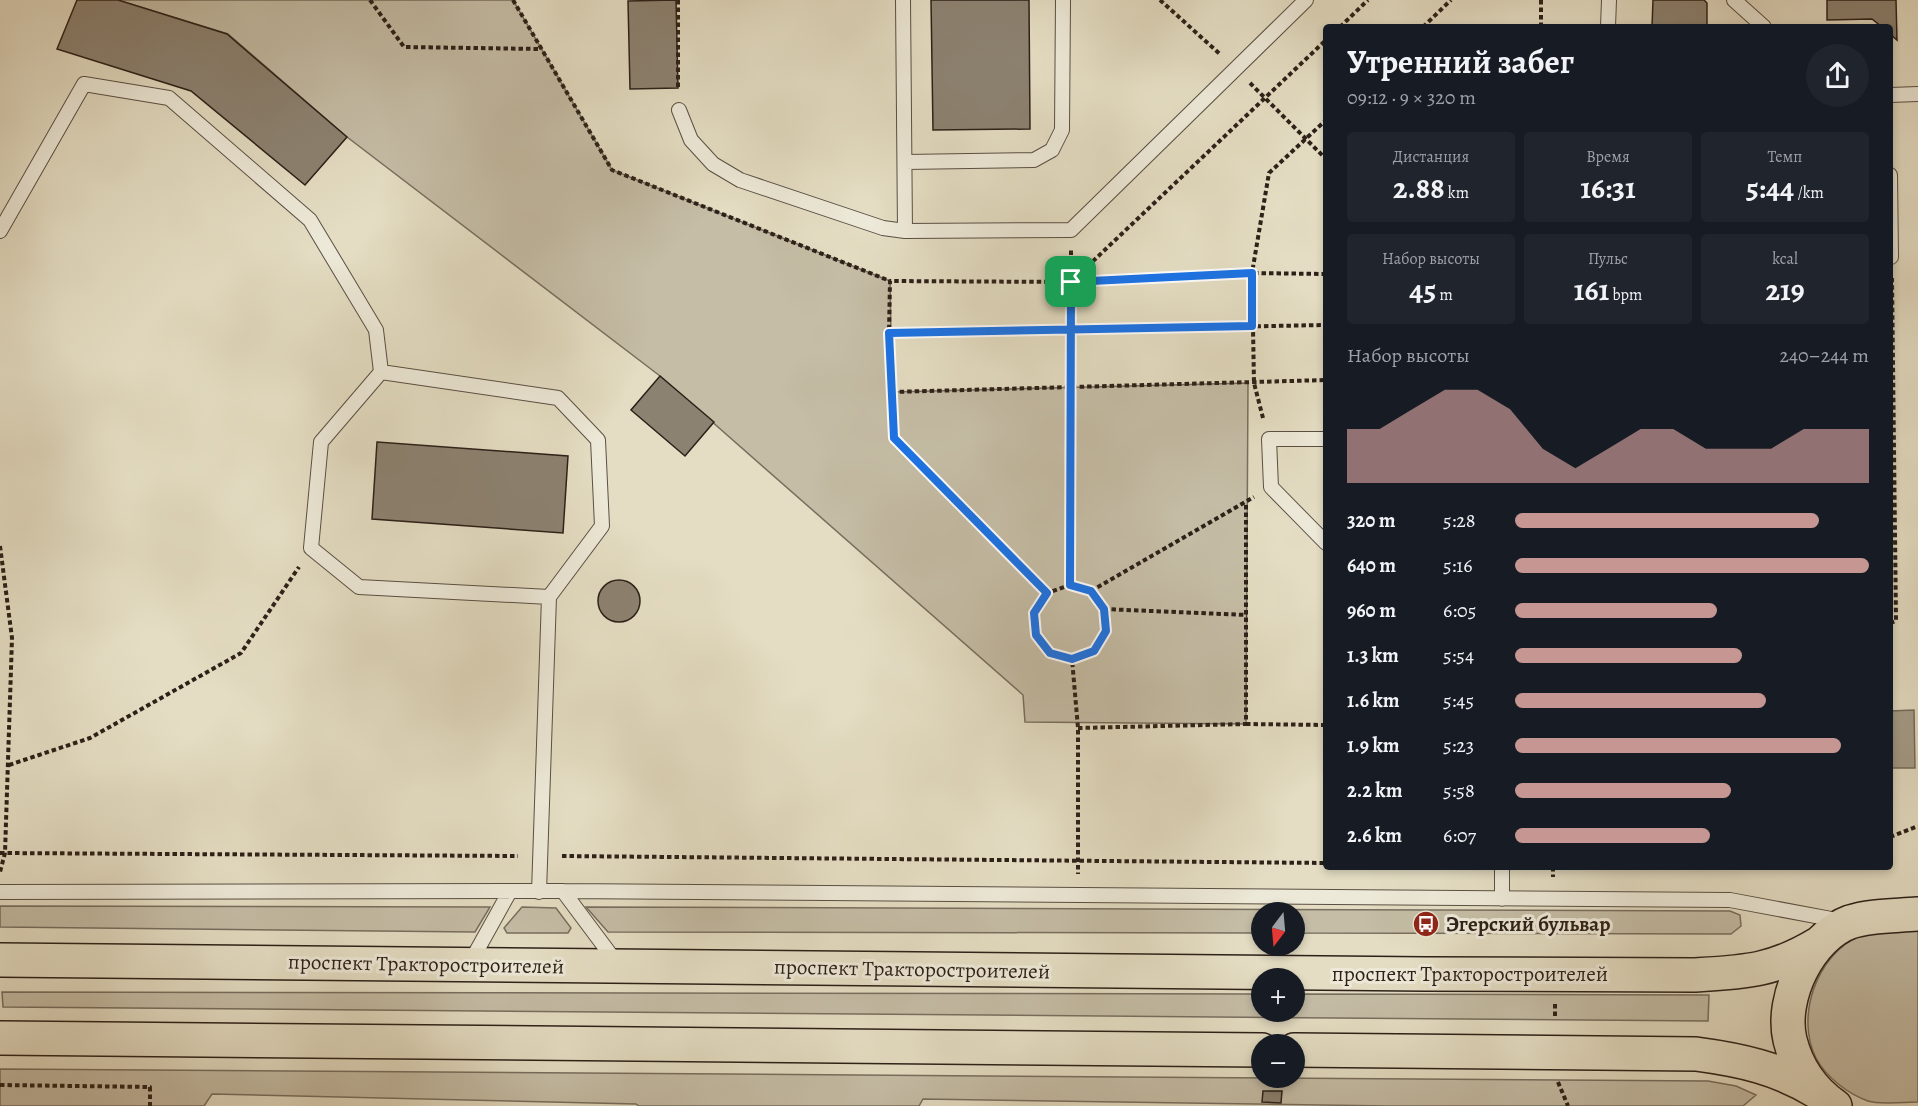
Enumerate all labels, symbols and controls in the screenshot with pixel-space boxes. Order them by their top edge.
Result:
text: Утренний забег [1347,39,1574,84]
button: share [1806,44,1869,107]
text: 09:12 · 9 × 320 m [1347,84,1476,111]
text: Дистанция [1393,146,1469,168]
text: Время [1586,146,1630,168]
text: Темп [1768,146,1802,168]
text: 2.88 [1393,168,1445,208]
text: 16:31 [1580,168,1636,208]
text: 5:44 [1746,168,1794,208]
text: km [1445,182,1469,204]
text: /km [1794,182,1824,204]
text: Набор высоты [1382,248,1480,270]
text: Пульс [1588,248,1628,270]
text: kcal [1772,248,1798,270]
pin [1045,256,1096,307]
icon: arrive [1054,265,1087,298]
text: 45 [1409,270,1436,310]
text: 161 [1574,270,1609,310]
text: 219 [1765,270,1805,310]
text: m [1436,284,1453,306]
text: bpm [1609,284,1642,306]
text: Набор высоты [1347,342,1470,369]
text: 240–244 m [1779,342,1869,369]
text: 320 m [1347,507,1396,534]
text: 5:28 [1443,507,1476,534]
text: 640 m [1347,552,1396,579]
text: 5:16 [1443,552,1472,579]
text: 960 m [1347,597,1396,624]
text: 6:05 [1443,597,1476,624]
text: 1.3 km [1347,642,1399,669]
text: 5:54 [1443,642,1474,669]
text: 1.6 km [1347,687,1400,714]
text: 5:45 [1443,687,1474,714]
text: 1.9 km [1347,732,1400,759]
text: 5:23 [1443,732,1474,759]
text: 2.2 km [1347,777,1402,804]
text: 5:58 [1443,777,1475,804]
text: 2.6 km [1347,822,1402,849]
text: 6:07 [1443,822,1476,849]
north arrow [1251,902,1305,956]
map controls [1251,902,1305,1088]
bus stop icon: Эгерский бульвар [1411,909,1441,939]
place label: Эгерский бульвар [1446,910,1611,938]
street label: проспект Тракторостроителей [288,948,564,980]
street label: проспект Тракторостроителей [774,953,1050,985]
street label: проспект Тракторостроителей [1332,960,1608,988]
button: + [1251,968,1305,1022]
button: − [1251,1034,1305,1088]

